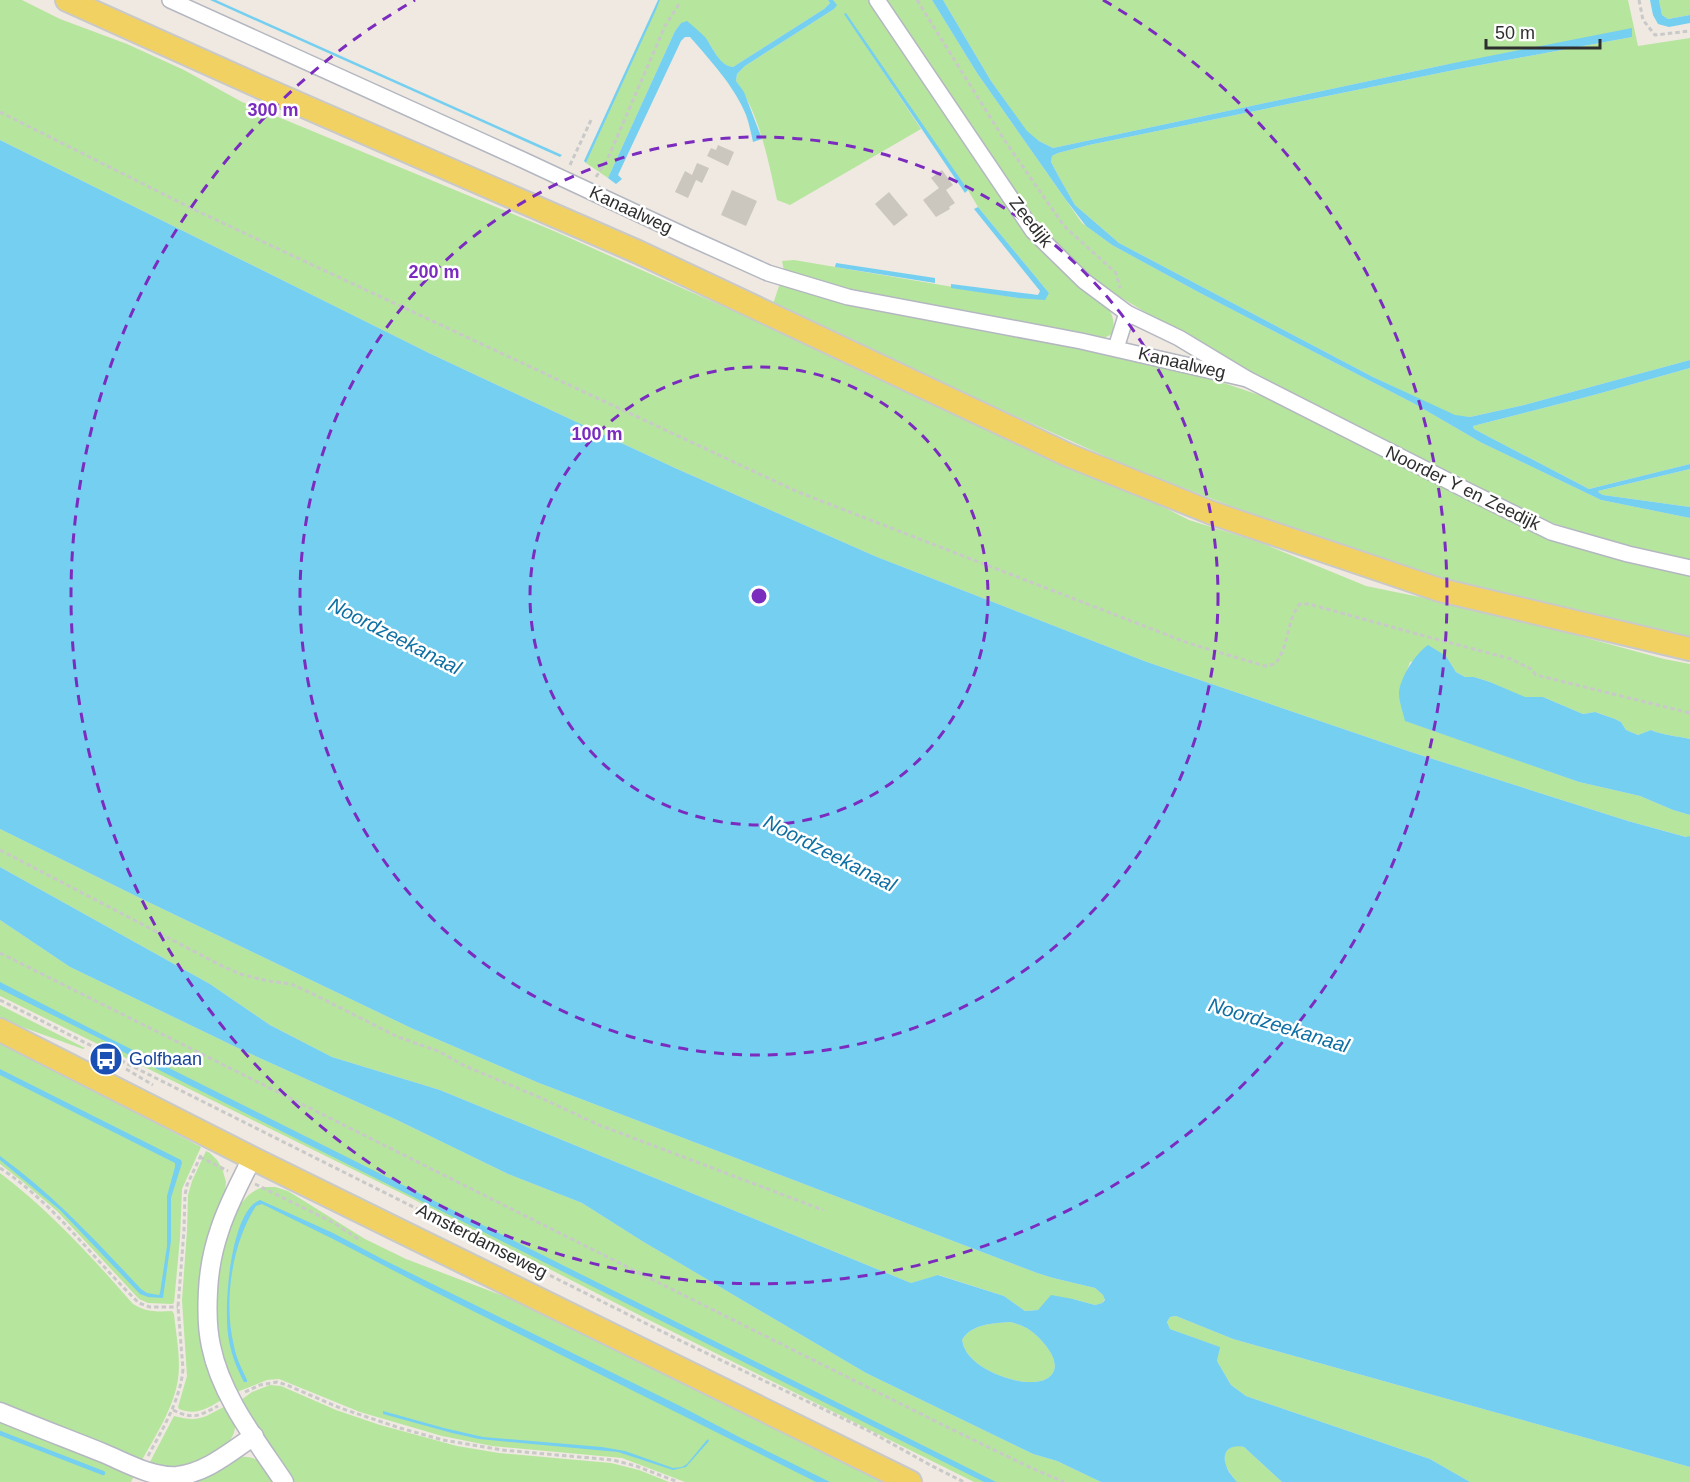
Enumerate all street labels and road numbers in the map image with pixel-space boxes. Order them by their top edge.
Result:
street label: Kanaalweg [586,182,676,238]
street label: Zeedijk [1005,193,1057,252]
street label: Kanaalweg [1136,343,1228,383]
street label: Noorder Y en Zeedijk [1382,442,1544,535]
street label: Amsterdamseweg [413,1199,551,1283]

